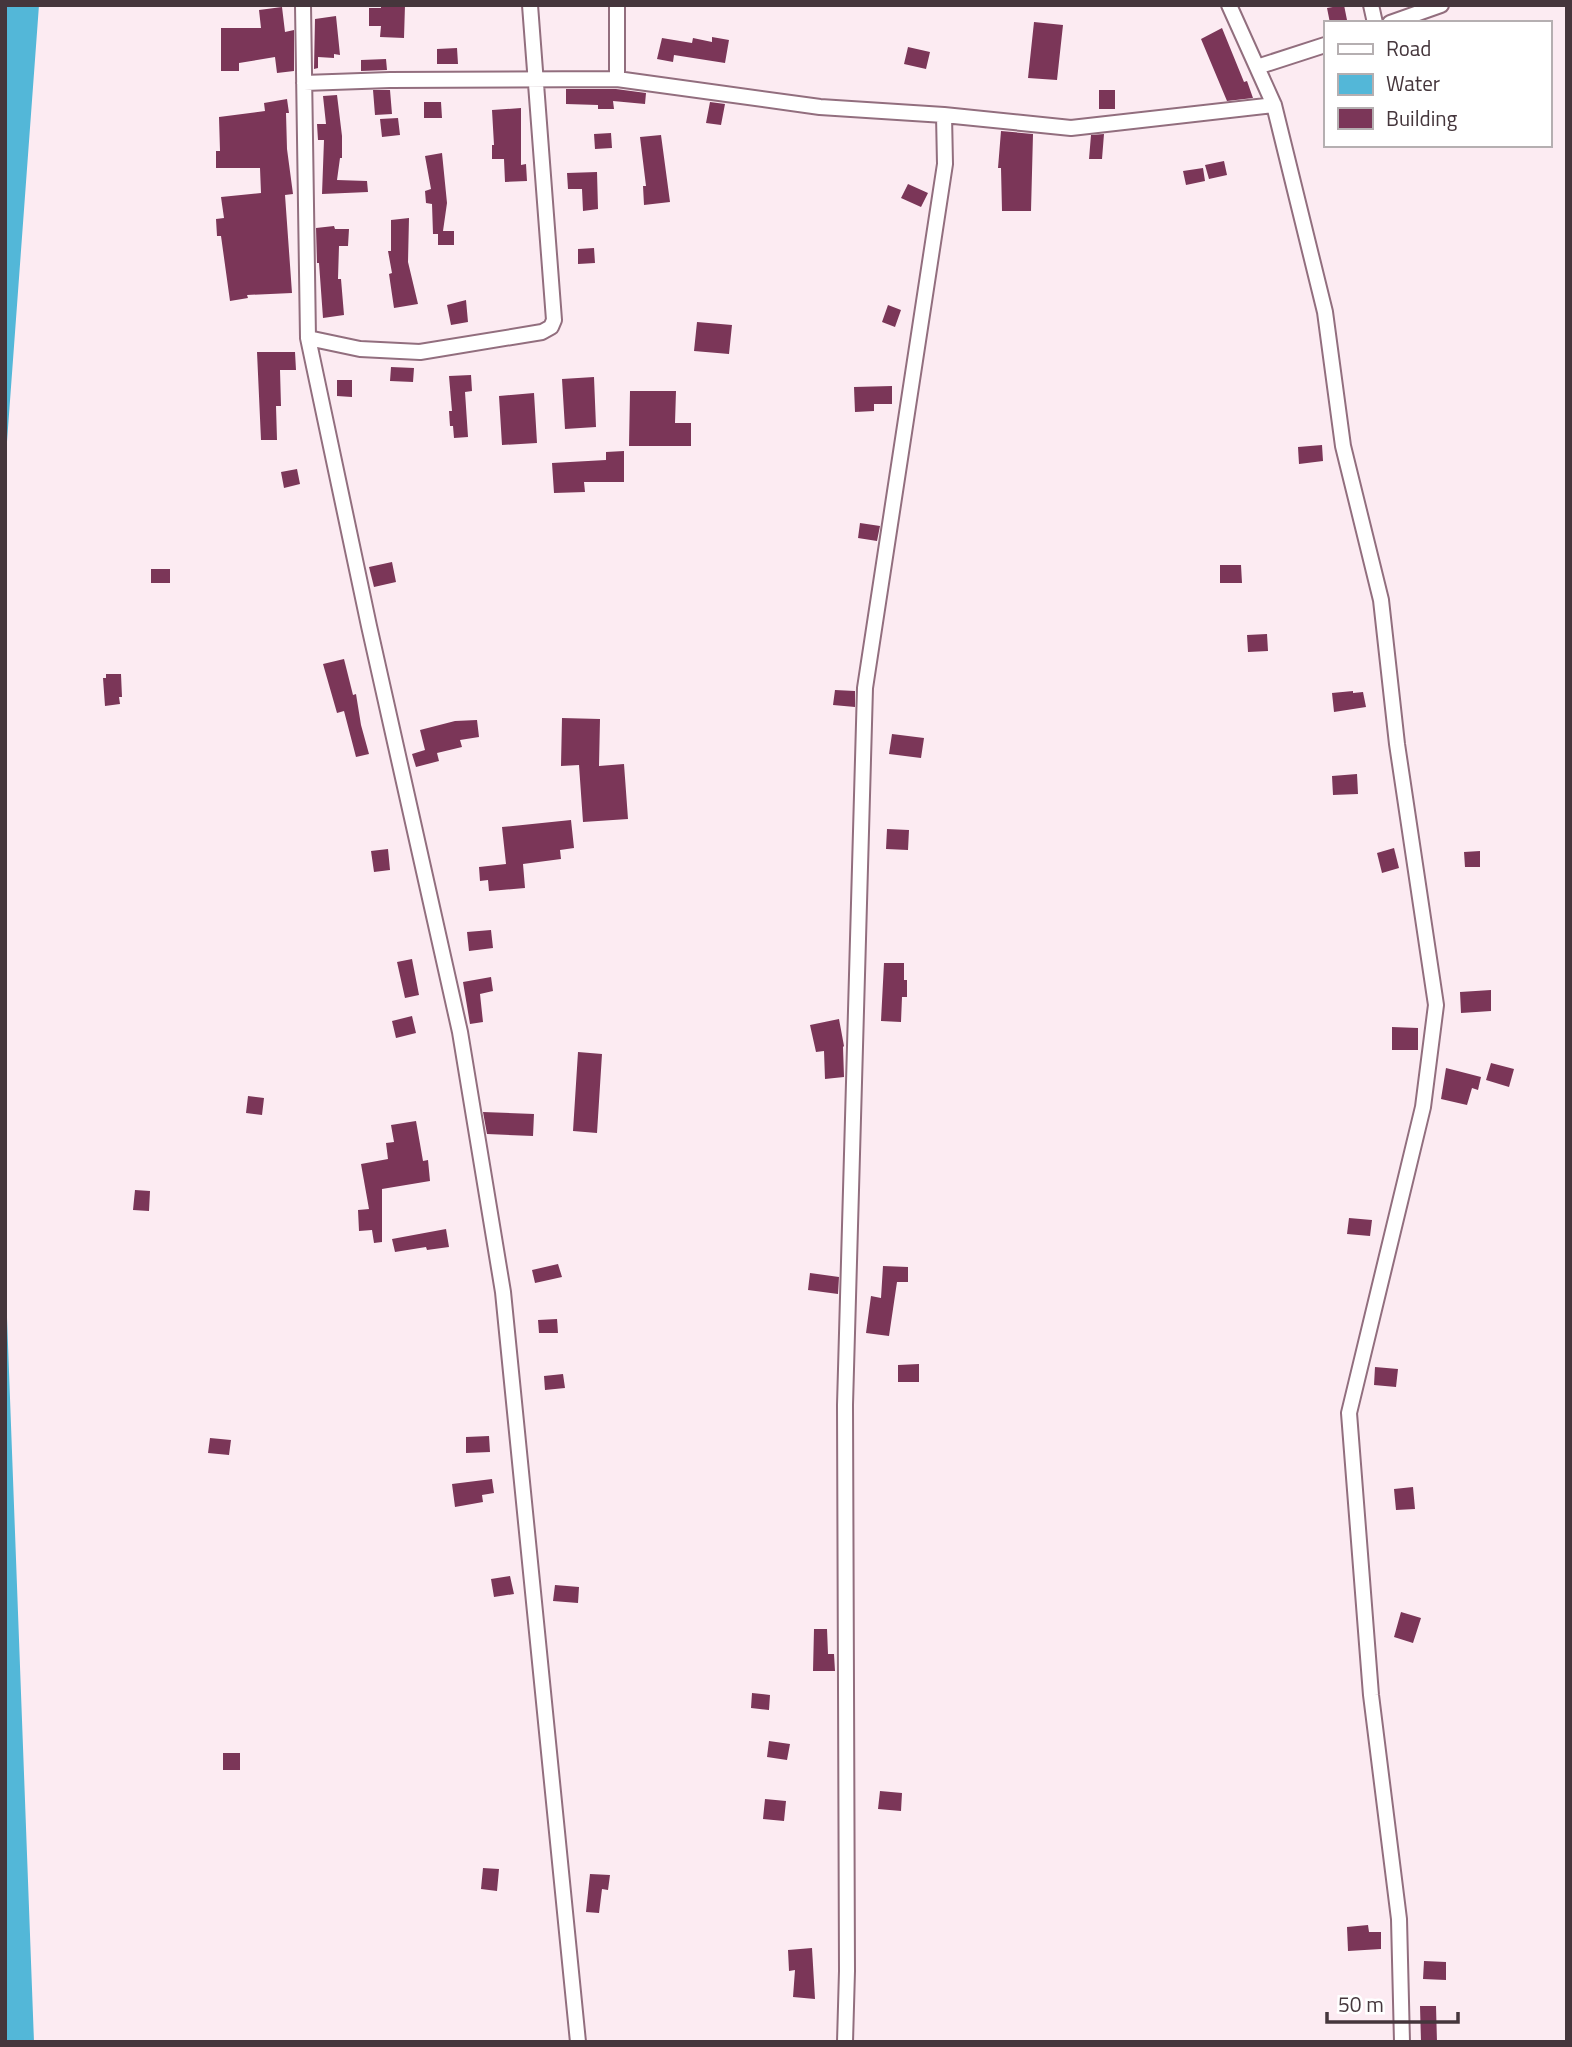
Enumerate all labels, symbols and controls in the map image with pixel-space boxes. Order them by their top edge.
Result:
legend [1324,21,1551,147]
text: Road [1386,32,1431,64]
text: Water [1386,67,1440,99]
text: Building [1386,102,1458,134]
scale bar [1327,1980,1458,2024]
text: 50 m [1338,1988,1384,2020]

